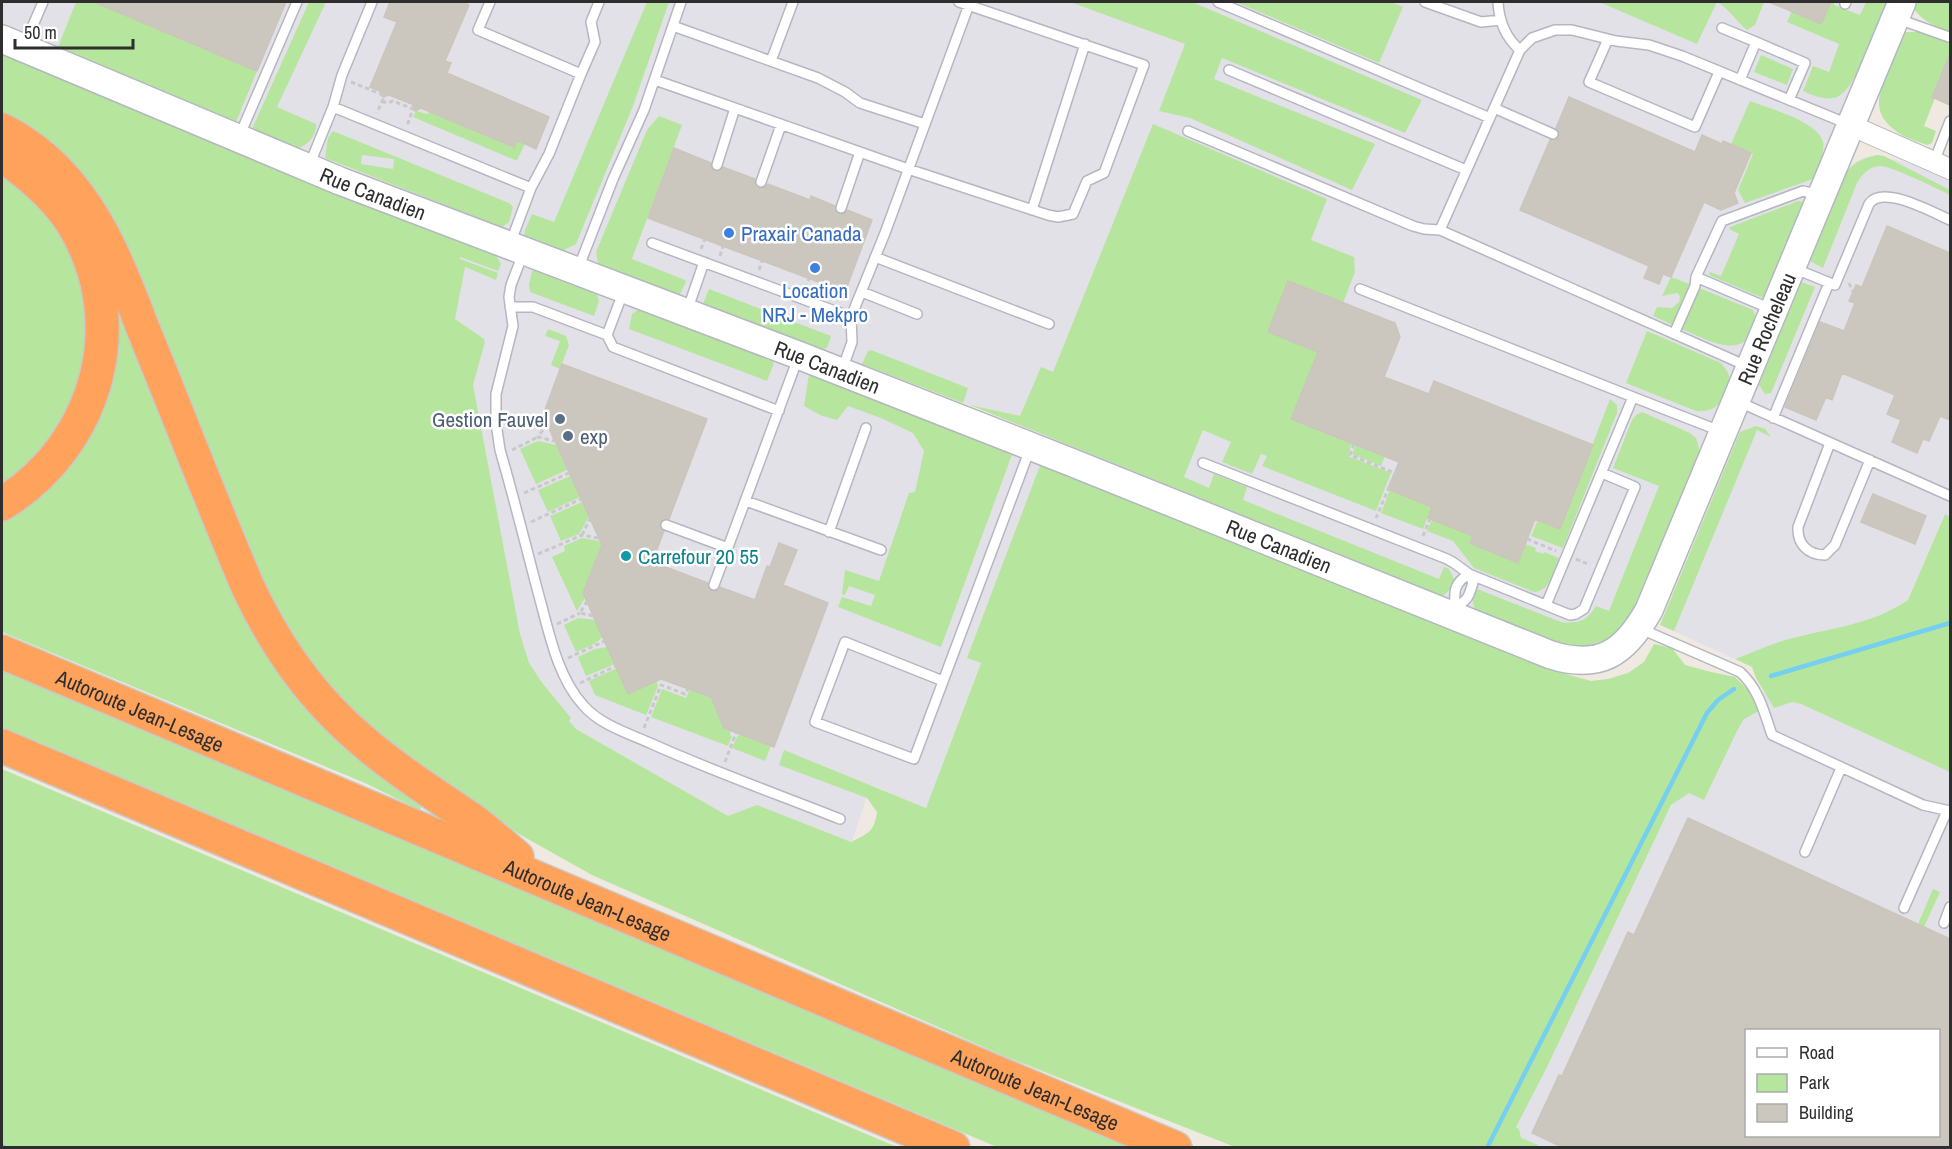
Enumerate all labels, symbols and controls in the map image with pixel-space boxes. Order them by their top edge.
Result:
scale bar [15,12,134,50]
text: 50 m [24,20,57,45]
street label: Rue Canadien [316,160,430,227]
place label: Praxair Canada [741,219,862,248]
marker: Praxair Canada [722,226,736,240]
marker: Location NRJ - Mekpro [808,261,822,275]
street label: Rue Rocheleau [1730,268,1802,389]
place label: Location NRJ - Mekpro [762,276,868,329]
street label: Rue Canadien [770,333,884,400]
place label: Gestion Fauvel [432,405,548,434]
marker: Gestion Fauvel [553,412,567,426]
place label: exp [580,422,608,451]
marker: exp [561,429,575,443]
street label: Rue Canadien [1222,512,1336,580]
place label: Carrefour 20 55 [638,542,759,571]
marker: Carrefour 20 55 [619,549,633,563]
street label: Autoroute Jean-Lesage [51,662,228,759]
street label: Autoroute Jean-Lesage [499,851,676,948]
legend [1745,1029,1940,1137]
street label: Autoroute Jean-Lesage [946,1040,1124,1137]
text: Road [1799,1040,1834,1065]
text: Park [1799,1070,1830,1095]
text: Building [1799,1100,1854,1125]

